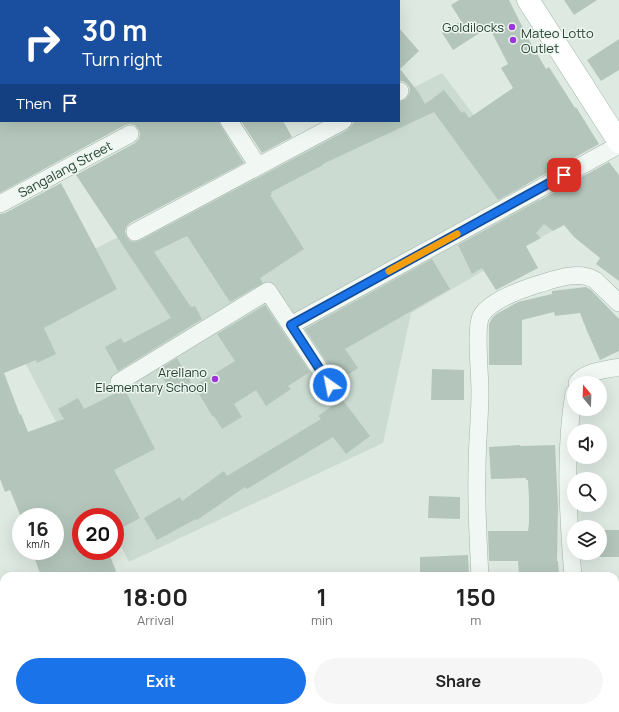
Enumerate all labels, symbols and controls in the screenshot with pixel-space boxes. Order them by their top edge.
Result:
text: 30 m [82,11,147,49]
icon: right [16,16,68,68]
place label: Goldilocks [442,18,504,36]
marker: Goldilocks [507,22,517,32]
place label: Mateo Lotto Outlet [521,24,594,57]
marker: Mateo Lotto Outlet [508,35,518,45]
text: Turn right [82,47,163,71]
icon: arrive [59,92,81,114]
text: Then [16,93,51,114]
street label: Sangalang Street [15,137,115,201]
pin [547,158,581,192]
icon: arrive [553,164,575,186]
place label: Arellano Elementary School [95,363,207,396]
position arrow [309,364,351,406]
marker: Arellano Elementary School [210,374,220,384]
north arrow [567,376,607,416]
map controls [567,376,607,560]
button: sound [567,424,607,464]
button: search [567,472,607,512]
speed limit sign: 20 [72,508,124,560]
text: 16 [27,515,49,542]
button: layers [567,520,607,560]
text: km/h [26,537,50,551]
text: 18:00 [123,580,188,613]
text: 1 [317,580,327,613]
text: 150 [456,580,496,613]
text: Arrival [137,611,174,629]
text: min [311,611,333,629]
text: m [470,611,481,629]
button: Exit [16,658,306,704]
button: Share [314,658,603,704]

